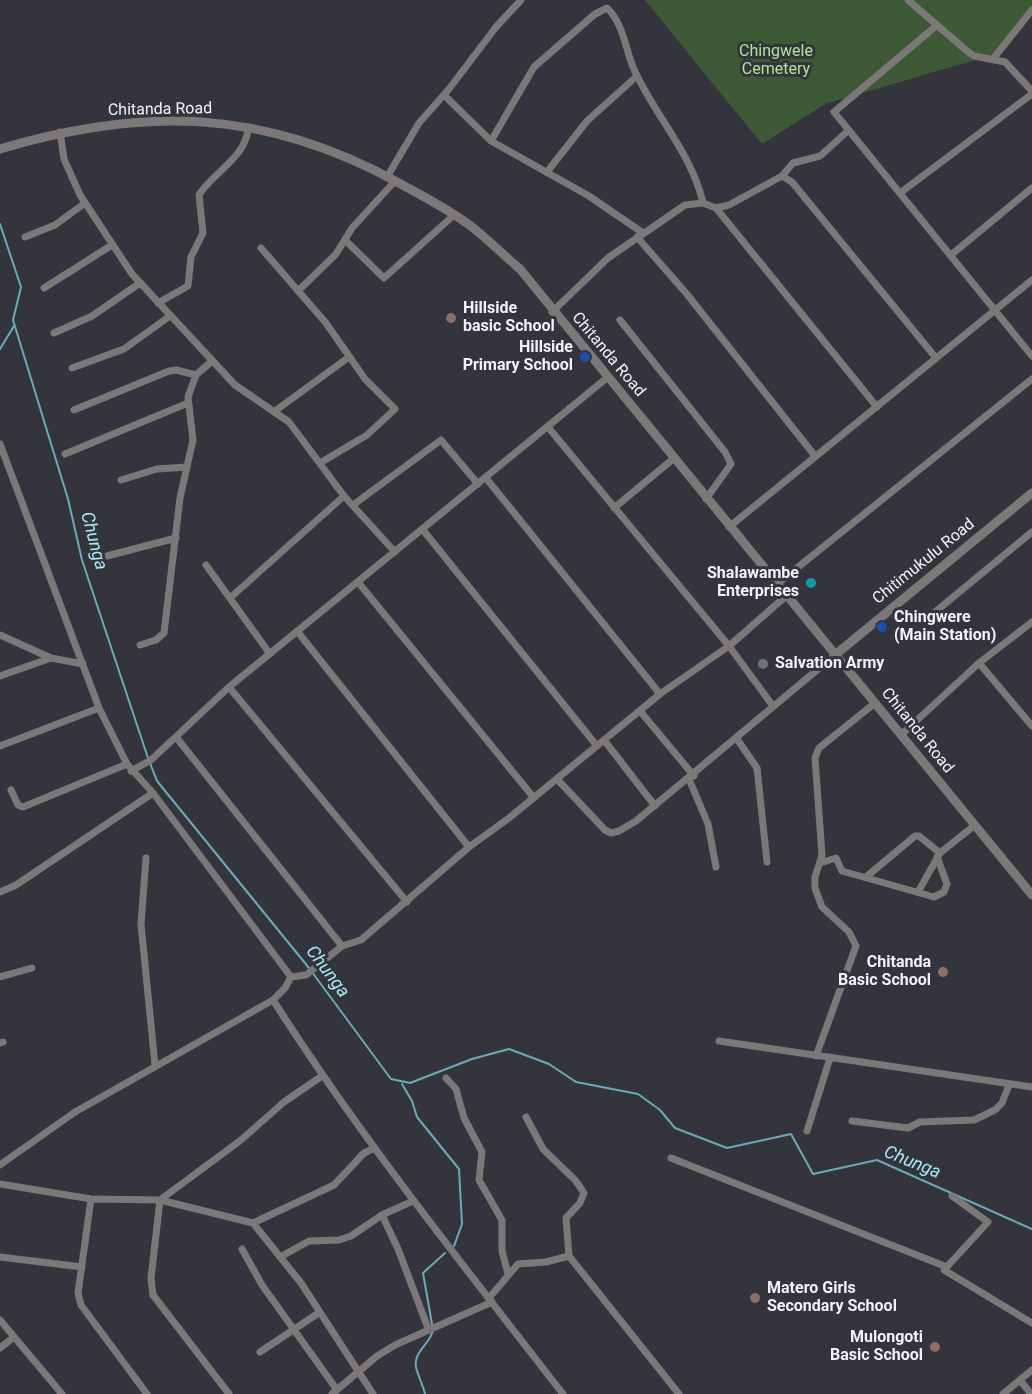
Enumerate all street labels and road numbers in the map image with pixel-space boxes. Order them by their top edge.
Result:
street label: Chitanda Road [108,99,212,121]
street label: Chitanda Road [567,309,649,401]
street label: Chitimukulu Road [869,515,979,609]
street label: Chitanda Road [877,684,957,778]

